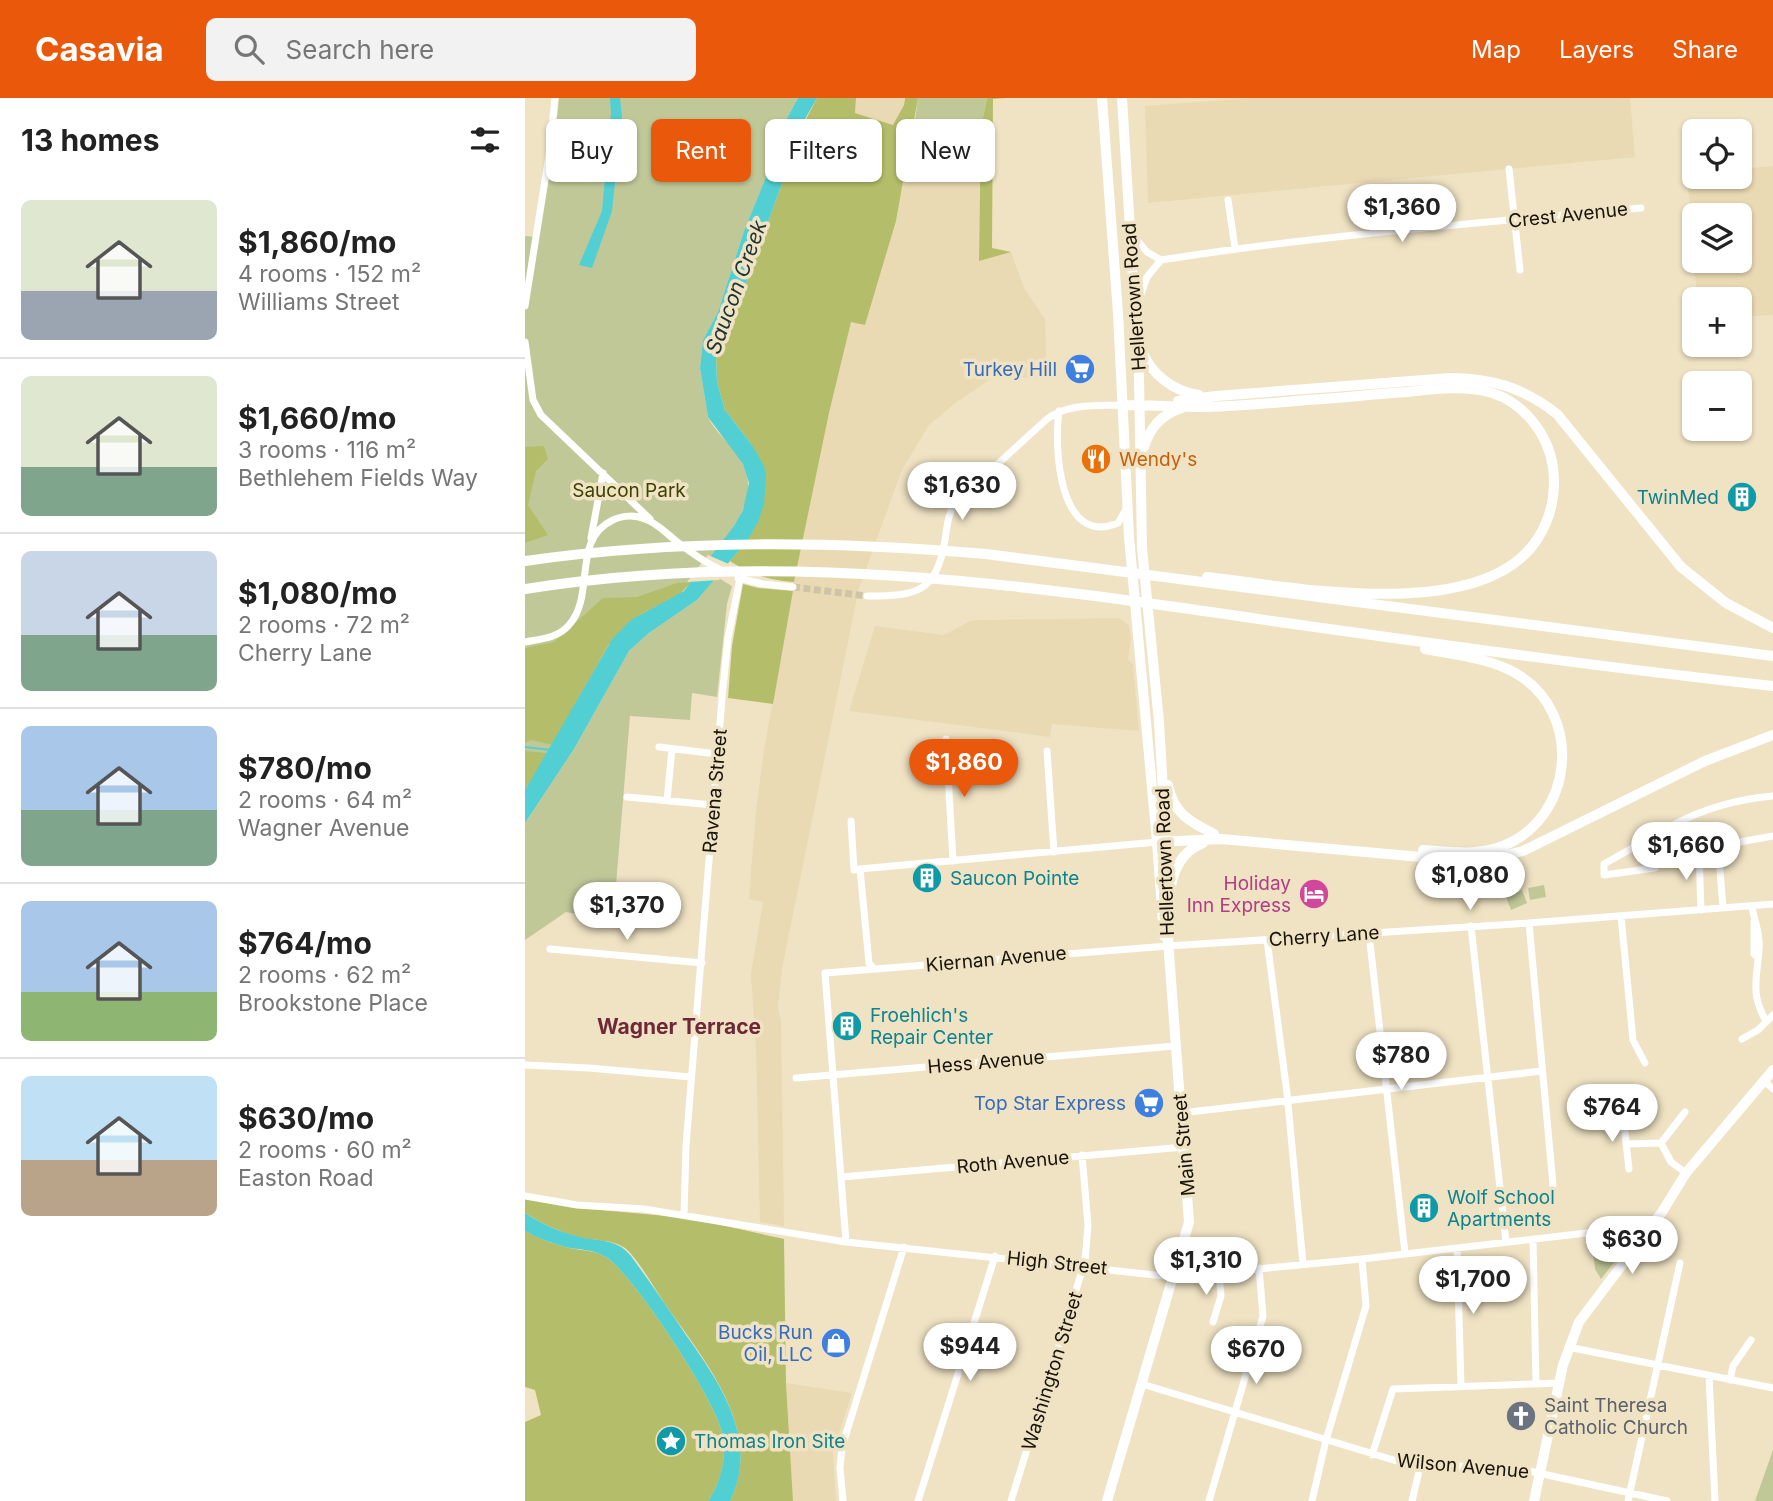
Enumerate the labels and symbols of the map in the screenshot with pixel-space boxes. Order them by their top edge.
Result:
pin: $1,360 [1345,184,1459,244]
street label: Crest Avenue [1507,197,1629,233]
water label: Saucon Creek [700,216,772,357]
street label: Hellertown Road [1117,222,1151,372]
supermarket icon: Turkey Hill [1063,352,1097,386]
place label: Turkey Hill [963,358,1057,381]
restaurant icon: Wendy's [1079,442,1113,476]
place label: Wendy's [1119,448,1197,471]
pin: $1,630 [905,462,1019,522]
park label: Saucon Park [572,479,686,502]
building icon: TwinMed [1725,480,1759,514]
place label: TwinMed [1637,486,1719,509]
street label: Ravena Street [698,728,732,854]
pin: $1,860 [907,740,1021,799]
street label: Hellertown Road [1151,788,1179,936]
pin: $1,660 [1629,822,1743,882]
pin: $1,080 [1413,852,1527,912]
building icon: Saucon Pointe [910,861,944,895]
place label: Saucon Pointe [950,867,1079,890]
place label: Holiday Inn Express [1187,872,1291,917]
hotel icon: Holiday Inn Express [1297,877,1331,911]
pin: $1,370 [570,882,684,942]
street label: Cherry Lane [1268,921,1380,951]
street label: Kiernan Avenue [925,941,1067,977]
place label: Froehlich's Repair Center [870,1004,993,1049]
building icon: Froehlich's Repair Center [830,1009,864,1043]
district label: Wagner Terrace [597,1014,761,1039]
pin: $780 [1360,1032,1442,1092]
street label: Hess Avenue [927,1045,1045,1079]
pin: $764 [1571,1084,1653,1144]
supermarket icon: Top Star Express [1132,1086,1166,1120]
place label: Top Star Express [974,1092,1126,1115]
street label: Main Street [1168,1093,1200,1197]
street label: Roth Avenue [956,1146,1070,1178]
place label: Wolf School Apartments [1447,1186,1555,1231]
building icon: Wolf School Apartments [1407,1191,1441,1225]
pin: $630 [1591,1216,1673,1276]
pin: $1,310 [1149,1238,1263,1297]
street label: High Street [1006,1246,1108,1280]
pin: $1,700 [1416,1256,1530,1316]
street label: Washington Street [1017,1289,1087,1453]
place label: Bucks Run Oil, LLC [718,1321,813,1366]
pin: $944 [929,1324,1011,1383]
shop icon: Bucks Run Oil, LLC [819,1326,853,1360]
pin: $670 [1215,1326,1297,1386]
place label: Saint Theresa Catholic Church [1544,1394,1688,1439]
church icon: Saint Theresa Catholic Church [1504,1399,1538,1433]
place icon: Thomas Iron Site [654,1424,688,1458]
place label: Thomas Iron Site [694,1430,845,1453]
street label: Wilson Avenue [1396,1449,1530,1483]

